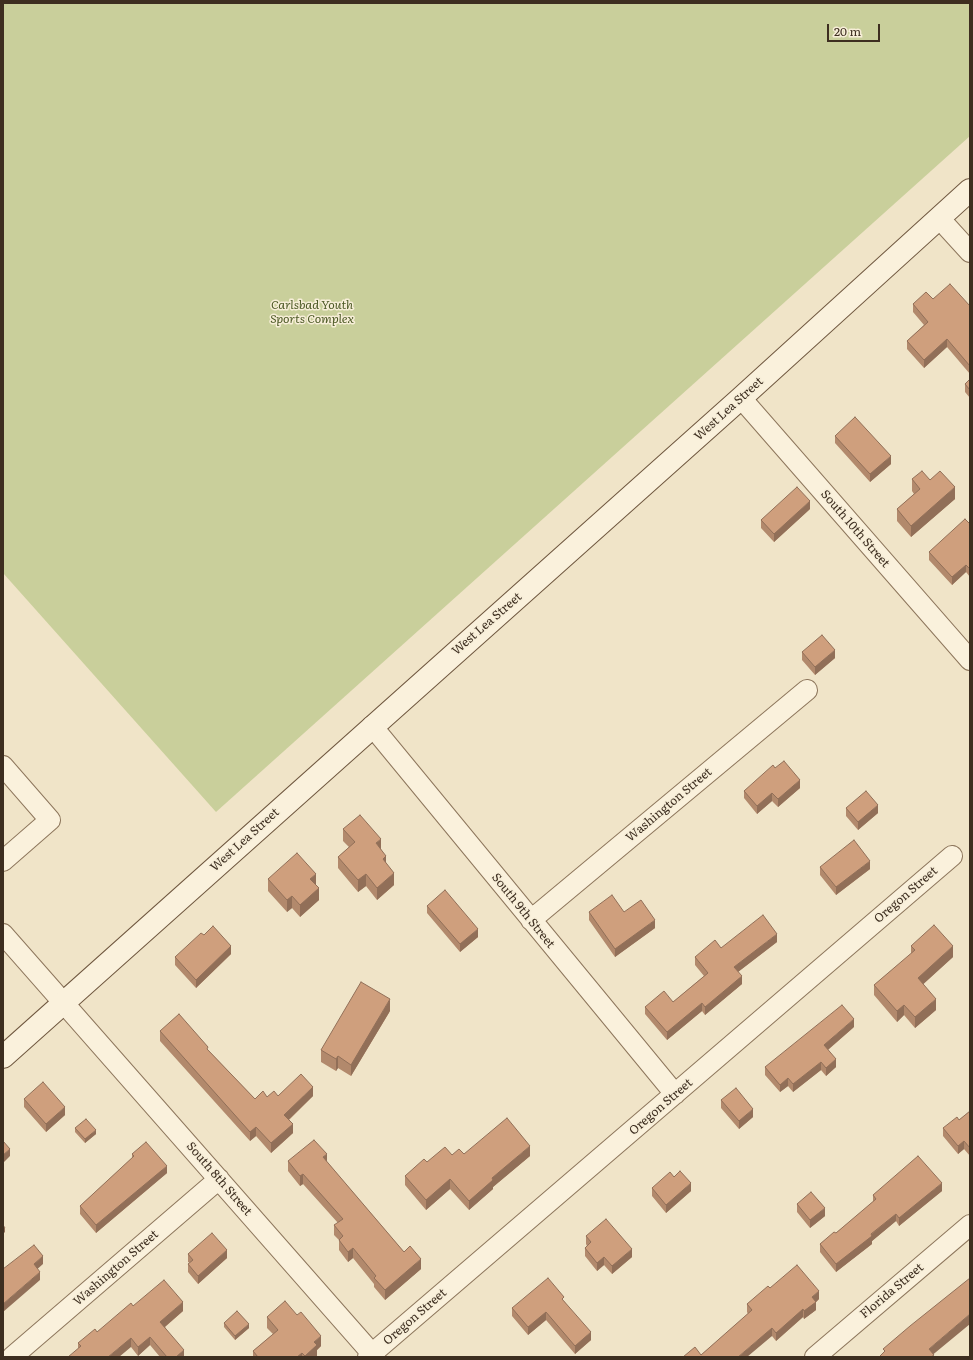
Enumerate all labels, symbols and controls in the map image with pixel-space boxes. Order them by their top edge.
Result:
scale bar [829,16,882,42]
text: 20 m [834,22,861,40]
park label: Carlsbad Youth Sports Complex [270,298,354,326]
street label: West Lea Street [692,374,766,444]
street label: South 10th Street [817,487,893,571]
street label: West Lea Street [449,590,525,658]
street label: Washington Street [623,765,715,845]
street label: West Lea Street [208,805,282,875]
street label: Oregon Street [871,864,941,926]
street label: South 9th Street [488,871,558,951]
street label: Oregon Street [626,1076,696,1138]
street label: South 8th Street [183,1139,255,1219]
street label: Washington Street [71,1227,161,1309]
street label: Florida Street [857,1260,927,1322]
street label: Oregon Street [380,1286,450,1348]

